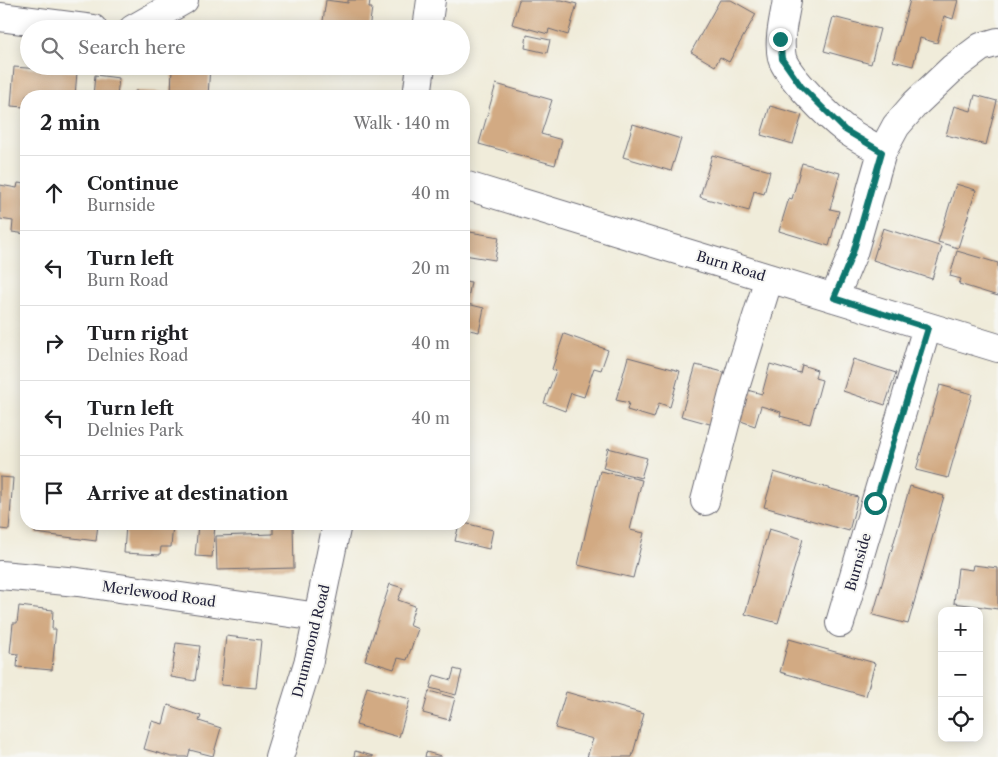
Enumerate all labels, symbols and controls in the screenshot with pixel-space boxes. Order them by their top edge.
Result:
search box [20,20,470,75]
route end [769,28,792,51]
icon: search [38,34,66,62]
text: Search here [78,36,186,59]
text: 2 min [40,110,100,135]
text: Walk · 140 m [353,113,450,133]
text: Continue [87,172,179,195]
icon: ahead [40,179,68,207]
text: 40 m [411,183,450,203]
text: Burnside [87,195,155,215]
text: Turn left [87,247,174,270]
street label: Burn Road [694,247,768,285]
icon: left [40,254,68,282]
text: 20 m [411,258,450,278]
text: Burn Road [87,270,169,290]
text: Turn right [87,322,188,345]
icon: right [40,329,68,357]
text: 40 m [411,333,450,353]
text: Delnies Road [87,345,188,365]
text: Turn left [87,397,174,420]
icon: left [40,404,68,432]
text: 40 m [411,408,450,428]
text: Delnies Park [87,420,184,440]
icon: arrive [40,479,68,507]
text: Arrive at destination [87,482,288,505]
route start [864,492,887,515]
street label: Burnside [841,531,875,593]
street label: Merlewood Road [101,577,217,611]
street label: Drummond Road [288,582,334,700]
map controls [938,607,983,742]
button: + [938,607,983,652]
button: − [938,652,983,697]
button: locate [938,697,983,742]

